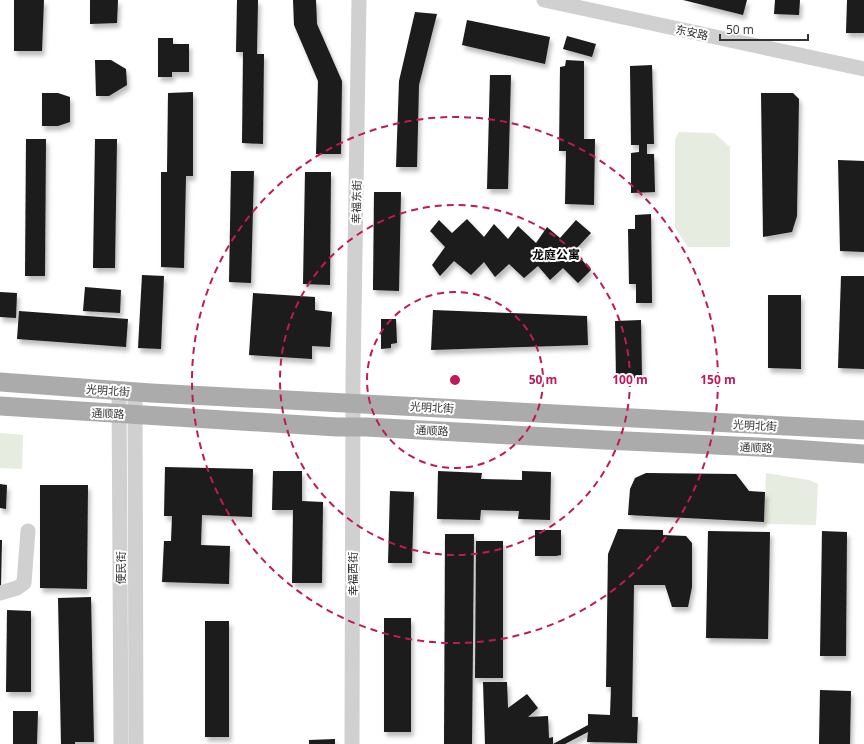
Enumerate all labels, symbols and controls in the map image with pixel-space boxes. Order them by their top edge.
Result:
scale bar [720,16,808,42]
street label: 东安路 [674,21,710,43]
text: 50 m [726,21,754,38]
street label: 幸福东街 [348,180,364,224]
district label: 龙庭公寓 [532,246,580,263]
text: 50 m [529,371,557,388]
text: 100 m [612,371,648,388]
text: 150 m [700,371,736,388]
centre of rings [448,373,462,387]
street label: 光明北街 [86,381,130,399]
street label: 光明北街 [410,398,454,416]
street label: 通顺路 [91,405,125,421]
street label: 光明北街 [733,416,777,434]
street label: 通顺路 [415,422,449,438]
street label: 通顺路 [739,439,773,455]
street label: 便民街 [113,552,128,585]
street label: 幸福西街 [345,552,360,596]

